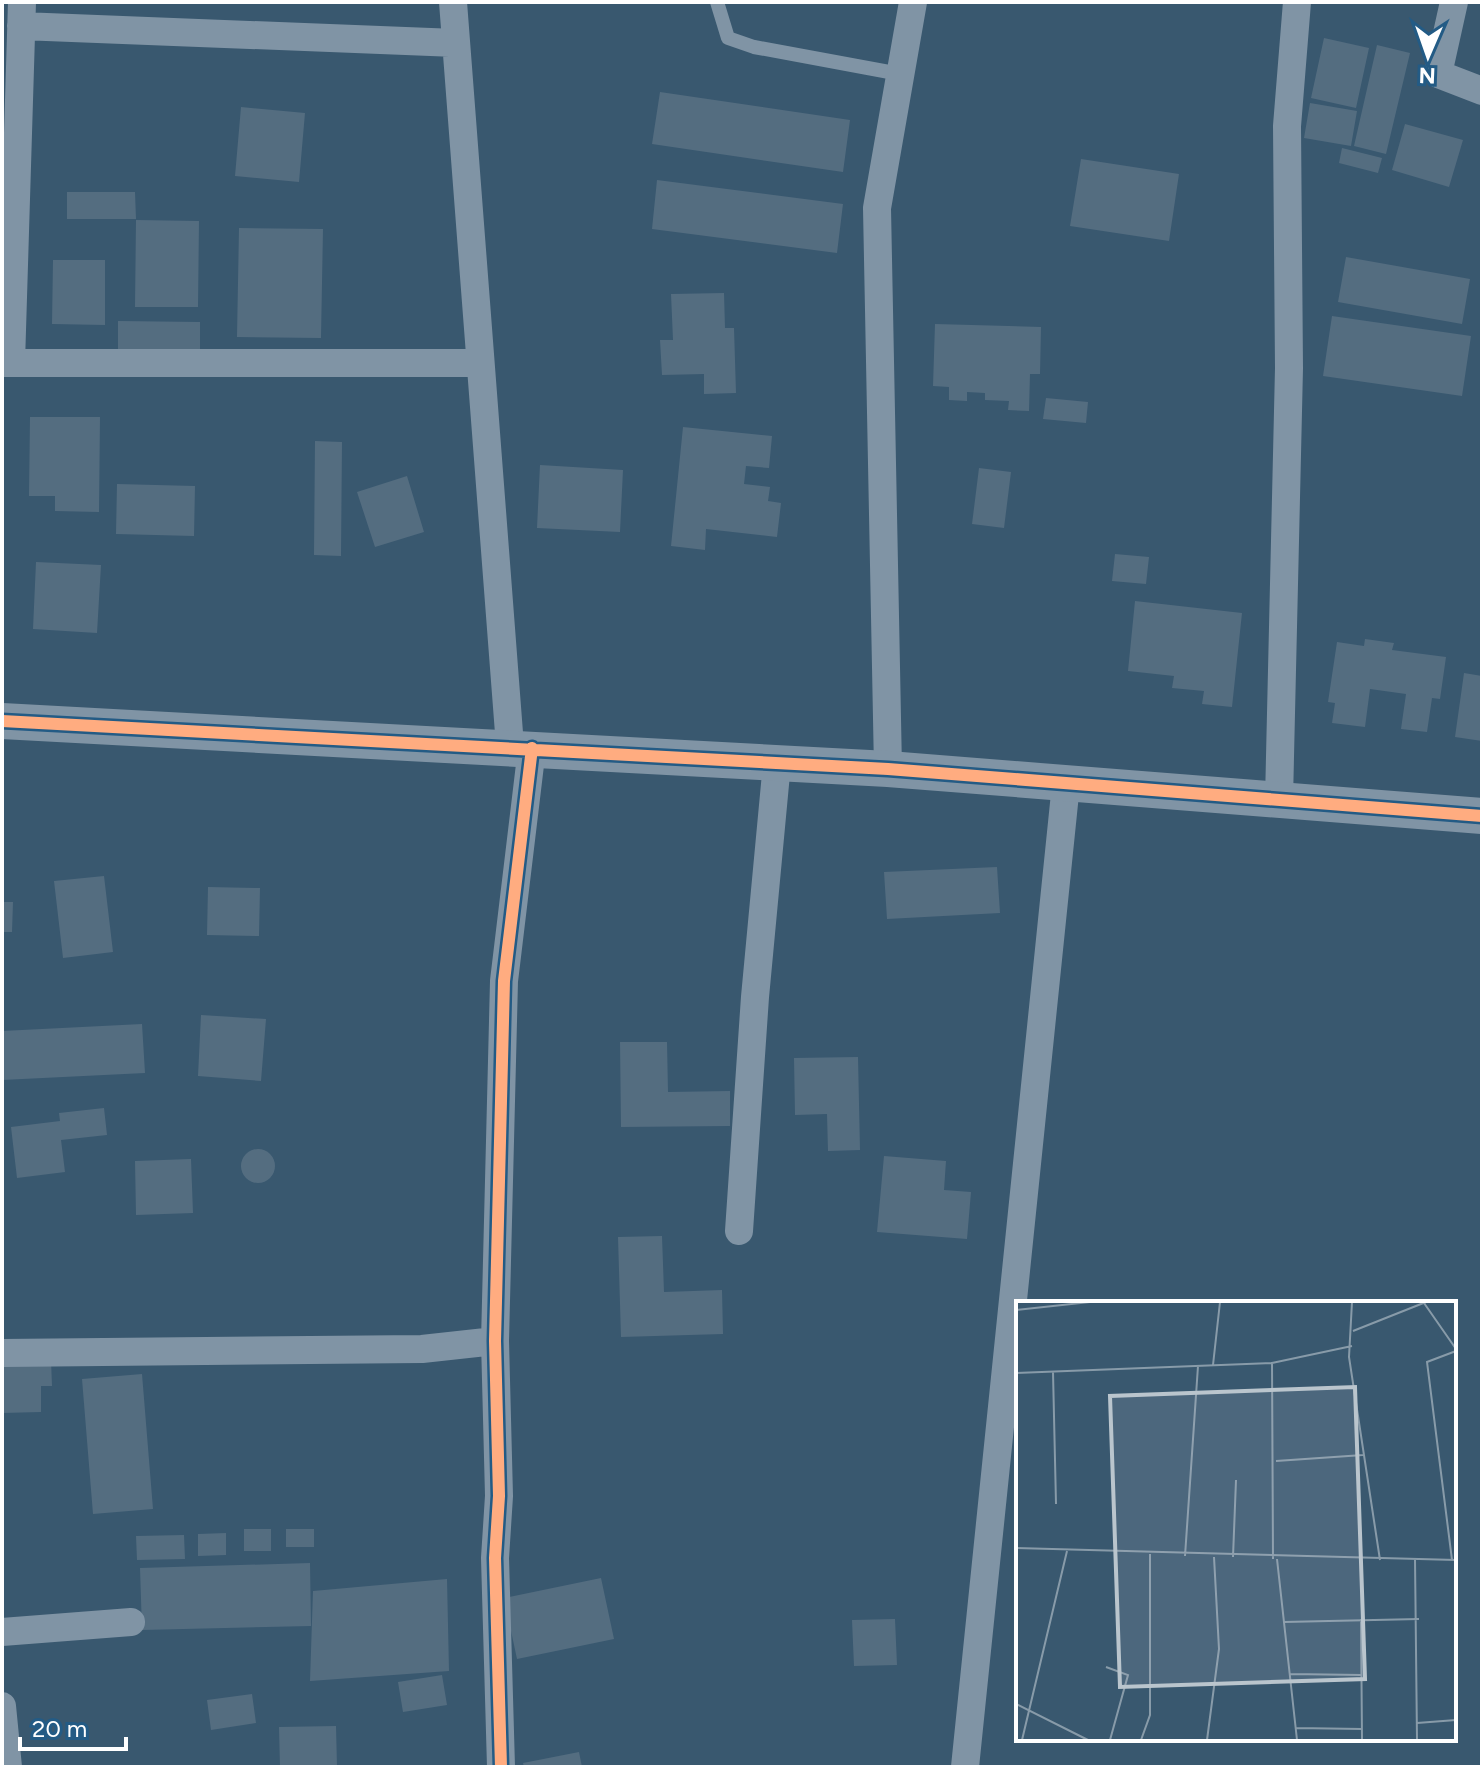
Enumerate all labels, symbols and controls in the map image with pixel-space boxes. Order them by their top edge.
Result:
north arrow [1388,16,1468,96]
text: N [1418,62,1436,89]
inset map [1016,1301,1456,1741]
scale bar [20,1701,126,1751]
text: 20 m [32,1714,87,1743]

